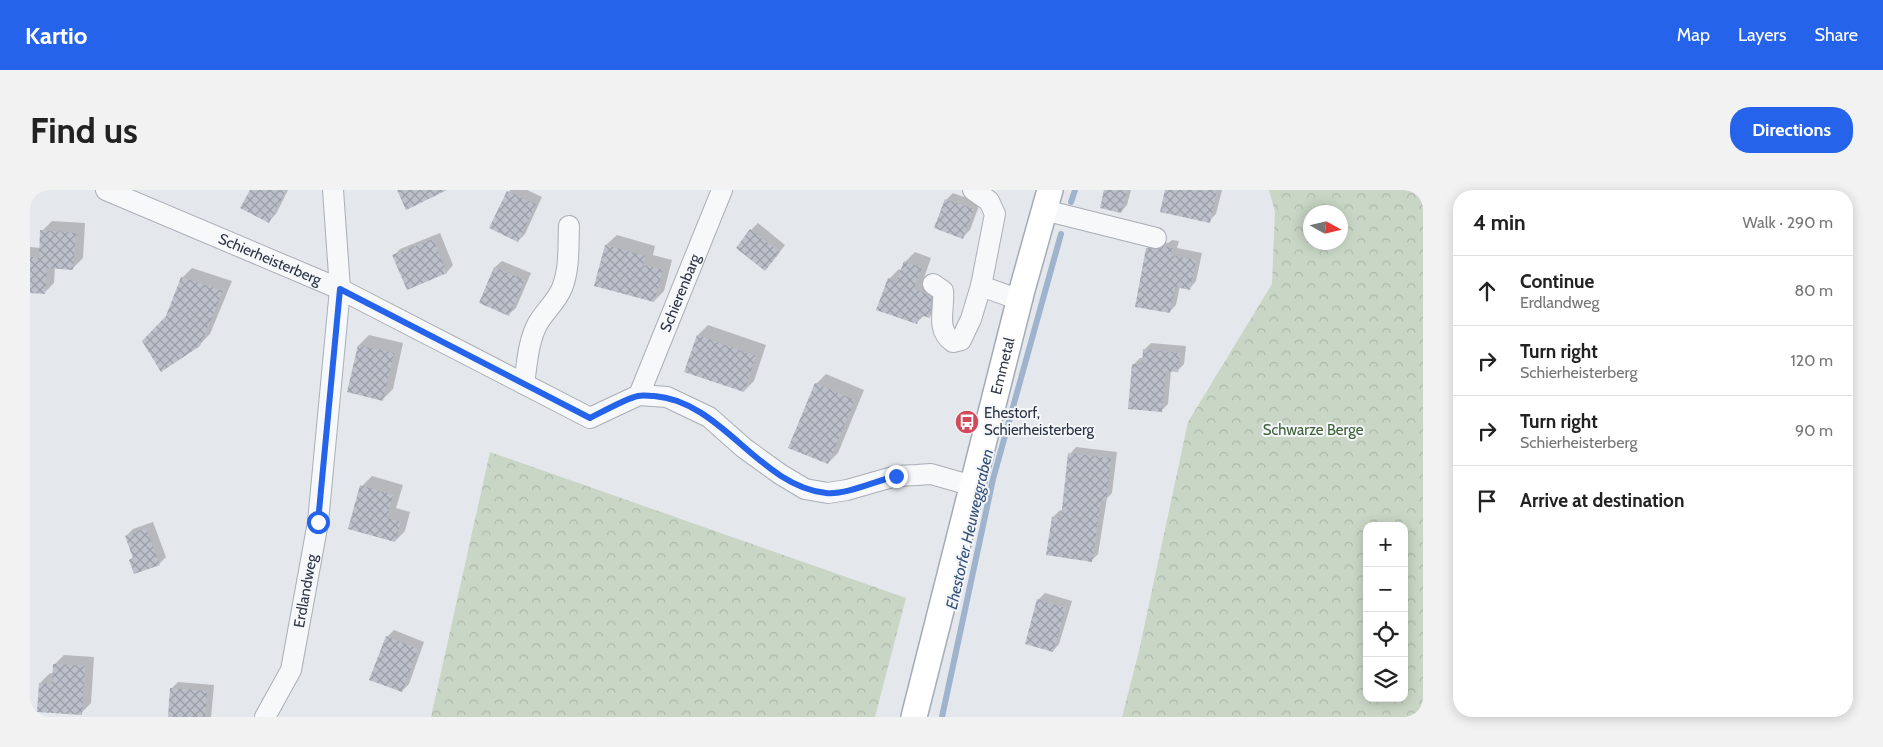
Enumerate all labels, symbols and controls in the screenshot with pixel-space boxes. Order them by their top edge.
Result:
text: Kartio [25,21,88,50]
text: Map [1677,24,1710,46]
text: Layers [1738,24,1787,46]
text: Share [1815,24,1858,46]
button: Directions [1730,107,1853,153]
text: Find us [30,109,138,152]
north arrow [1303,205,1348,250]
text: 4 min [1473,210,1526,235]
text: Walk · 290 m [1743,213,1833,232]
street label: Schierheisterberg [216,230,325,289]
street label: Schierenbarg [656,251,704,335]
text: Continue [1520,270,1594,293]
icon: ahead [1473,277,1501,305]
text: 80 m [1795,281,1833,300]
text: Erdlandweg [1520,293,1599,312]
street label: Emmetal [987,335,1019,396]
text: Turn right [1520,340,1598,363]
icon: right [1473,347,1501,375]
text: 120 m [1791,351,1833,370]
text: Schierheisterberg [1520,363,1637,382]
place label: Ehestorf, Schierheisterberg [984,404,1095,439]
bus stop icon: Ehestorf, Schierheisterberg [954,409,980,435]
text: Turn right [1520,410,1598,433]
icon: right [1473,417,1501,445]
park label: Schwarze Berge [1263,421,1364,439]
text: 90 m [1795,421,1833,440]
text: Schierheisterberg [1520,433,1637,452]
water label: Ehestorfer Heuweggraben [942,447,997,611]
route end [885,465,908,488]
icon: arrive [1473,487,1501,515]
text: Arrive at destination [1520,489,1684,512]
route start [307,511,330,534]
map controls [1363,522,1408,702]
button: + [1363,522,1408,567]
street label: Erdlandweg [290,552,321,629]
button: − [1363,567,1408,612]
button: locate [1363,612,1408,657]
button: layers [1363,657,1408,702]

